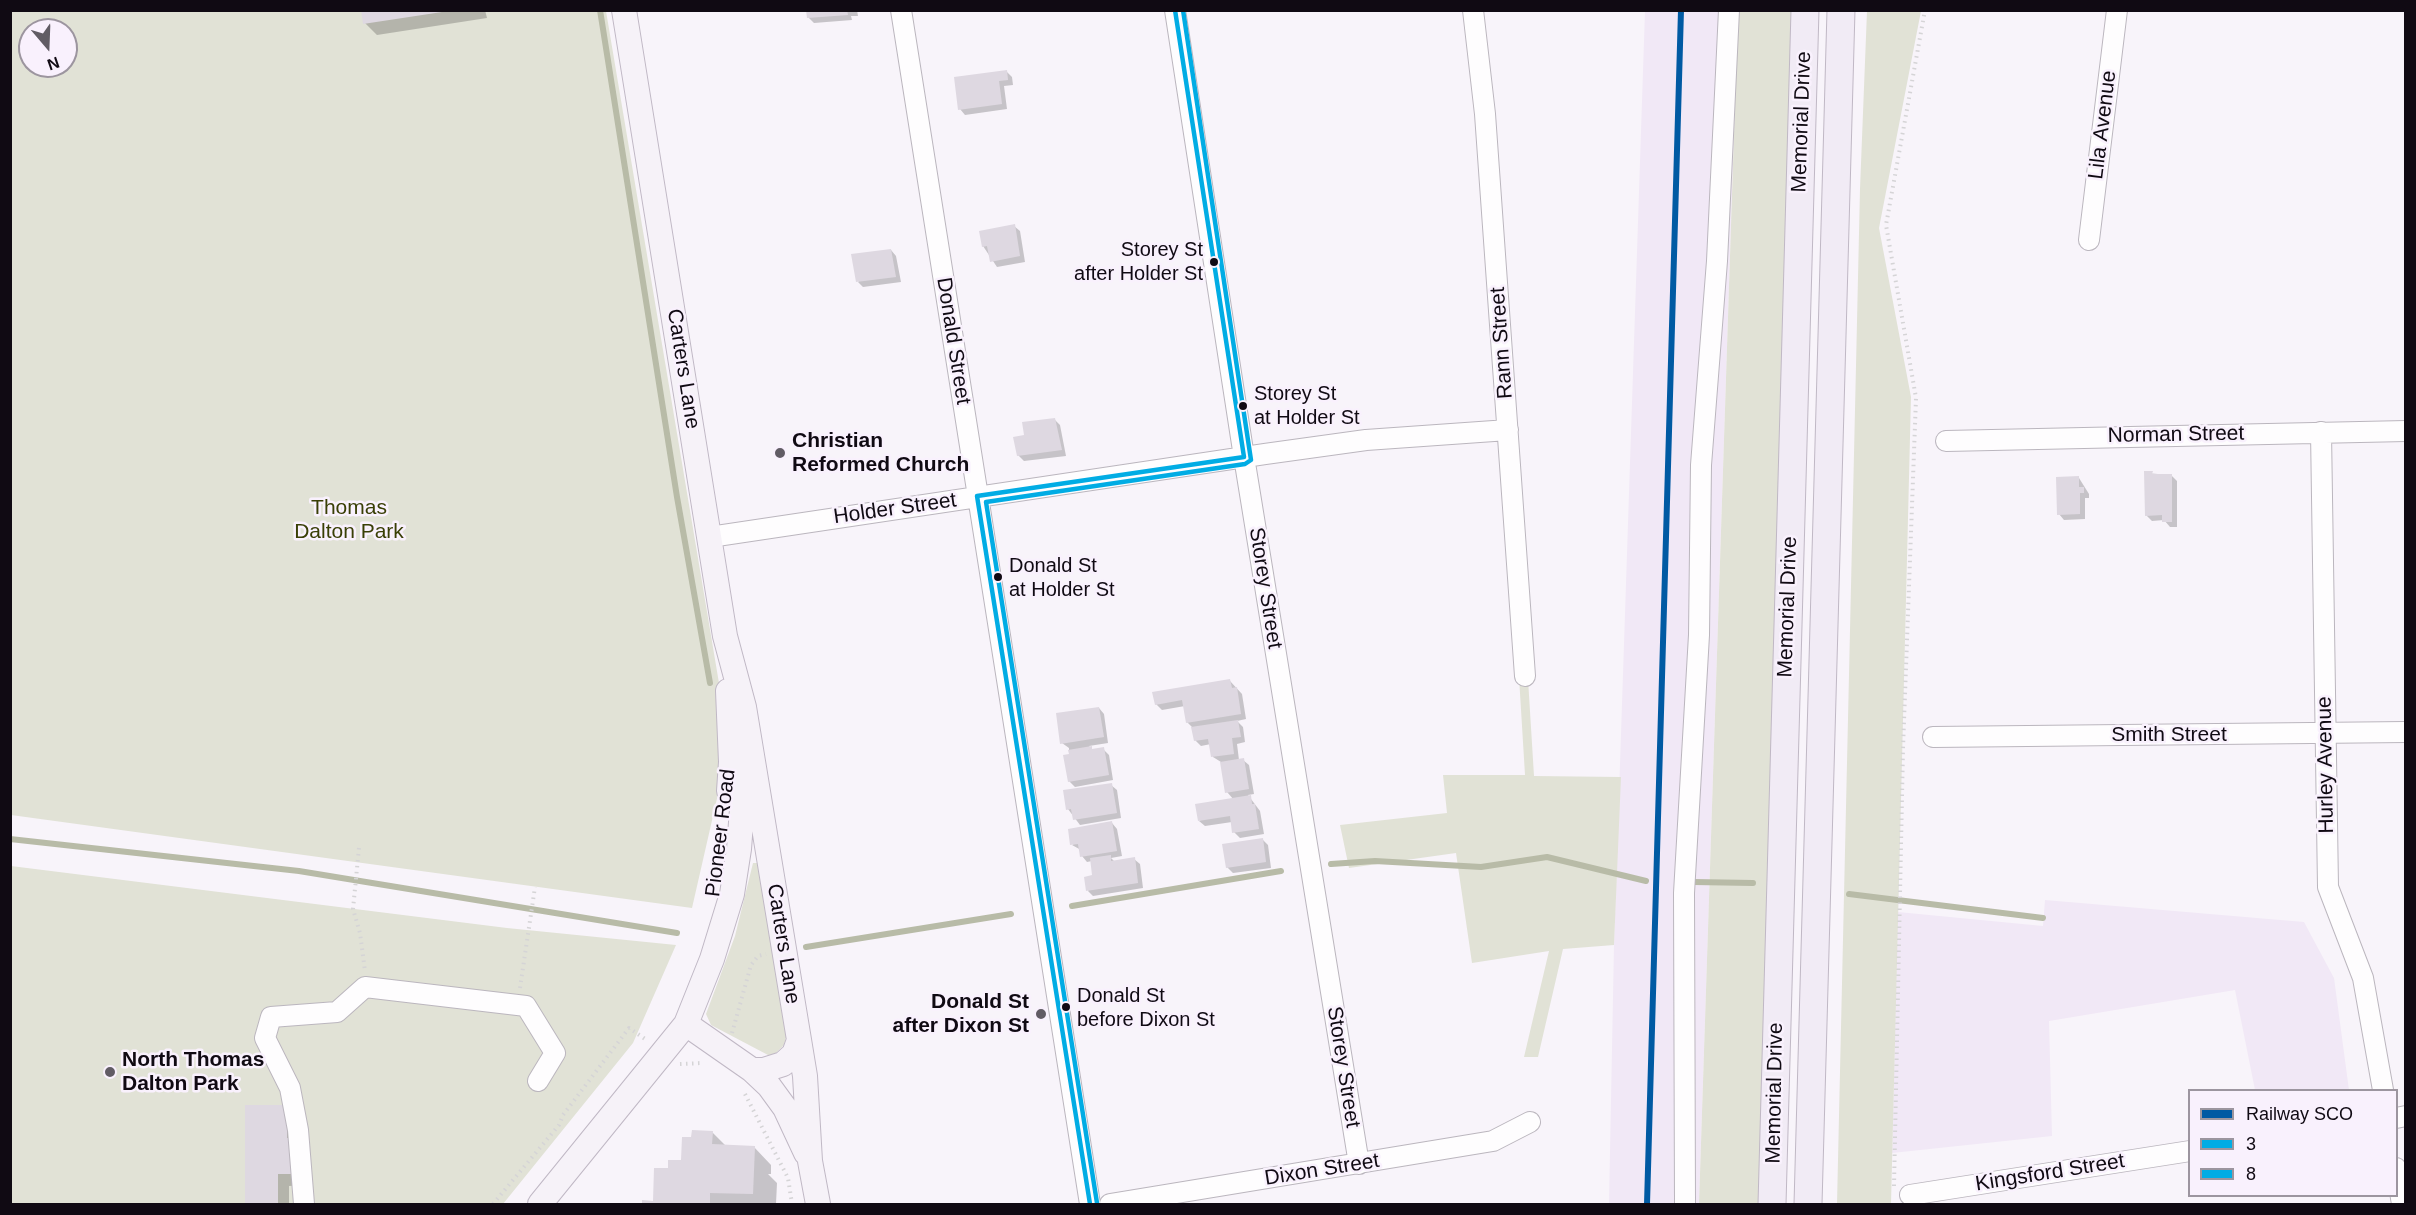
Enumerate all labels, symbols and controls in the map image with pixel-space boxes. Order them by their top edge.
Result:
north arrow [18,18,78,78]
street label: Memorial Drive [1787,51,1817,193]
text: N [45,54,62,74]
street label: Lila Avenue [2084,69,2122,181]
place label: Storey St after Holder St [1074,238,1203,285]
marker: Storey St after Holder St [1208,256,1220,268]
street label: Donald Street [931,276,975,406]
street label: Rann Street [1486,286,1518,400]
street label: Carters Lane [661,307,705,431]
place label: Storey St at Holder St [1254,382,1360,429]
marker: Storey St at Holder St [1237,400,1249,412]
street label: Norman Street [2108,421,2244,449]
place label: Christian Reformed Church [792,428,969,478]
marker: Christian Reformed Church [773,446,787,460]
street label: Holder Street [832,488,958,530]
park label: Thomas Dalton Park [294,495,404,545]
street label: Storey Street [1243,526,1287,650]
street label: Memorial Drive [1773,536,1803,678]
place label: Donald St at Holder St [1009,554,1115,601]
marker: Donald St at Holder St [992,571,1004,583]
street label: Hurley Avenue [2312,696,2340,834]
street label: Smith Street [2111,722,2227,748]
street label: Pioneer Road [701,768,741,898]
street label: Carters Lane [761,882,805,1006]
place label: Donald St before Dixon St [1077,984,1215,1031]
place label: Donald St after Dixon St [892,989,1029,1039]
marker: Donald St before Dixon St [1060,1001,1072,1013]
street label: Storey Street [1321,1005,1365,1129]
marker: Donald St after Dixon St [1034,1007,1048,1021]
street label: Memorial Drive [1761,1022,1789,1164]
place label: North Thomas Dalton Park [122,1047,264,1097]
marker: North Thomas Dalton Park [103,1065,117,1079]
legend [2188,1089,2398,1197]
text: Railway SCO [2246,1104,2353,1124]
text: 3 [2246,1134,2256,1154]
street label: Dixon Street [1263,1149,1381,1191]
street label: Kingsford Street [1974,1149,2126,1197]
text: 8 [2246,1164,2256,1184]

